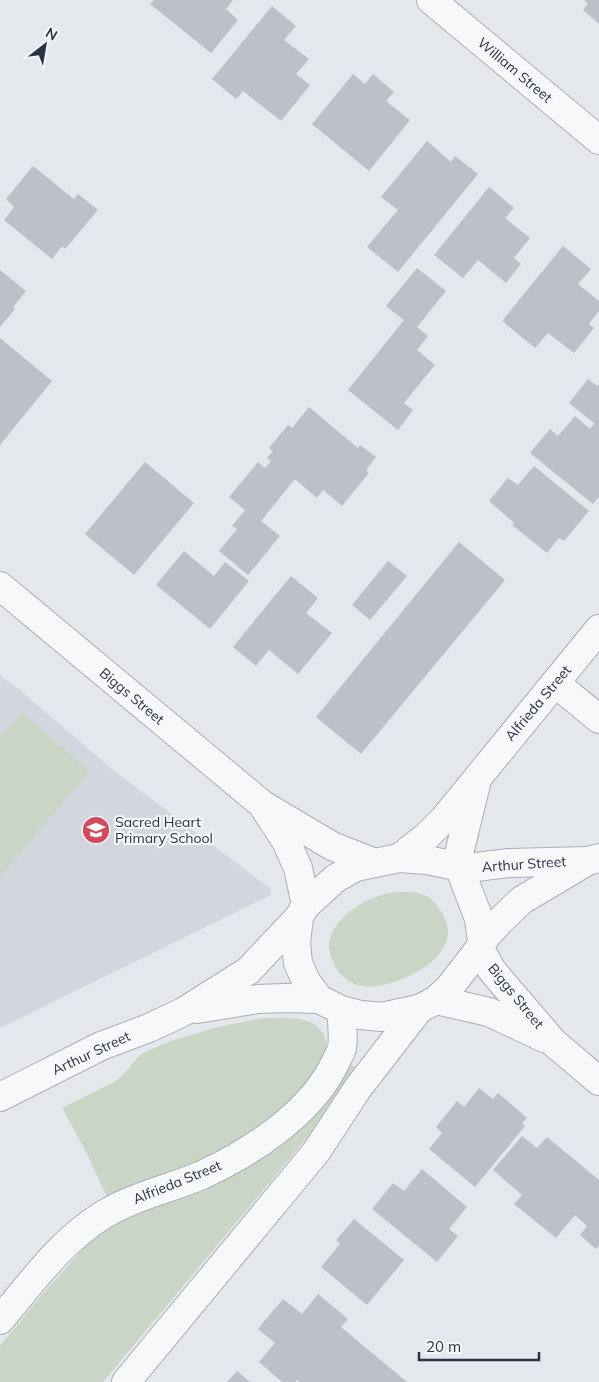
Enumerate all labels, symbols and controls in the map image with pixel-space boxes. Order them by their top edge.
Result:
north arrow [20,20,70,70]
text: N [43,23,61,44]
street label: William Street [474,34,556,107]
street label: Alfrieda Street [501,661,575,745]
street label: Biggs Street [96,664,168,728]
place label: Sacred Heart Primary School [115,813,213,847]
school or university icon: Sacred Heart Primary School [81,815,111,845]
street label: Arthur Street [481,852,567,876]
street label: Biggs Street [484,960,548,1032]
street label: Arthur Street [49,1027,133,1079]
street label: Alfrieda Street [130,1156,224,1208]
scale bar [419,1330,539,1362]
text: 20 m [426,1337,461,1356]

